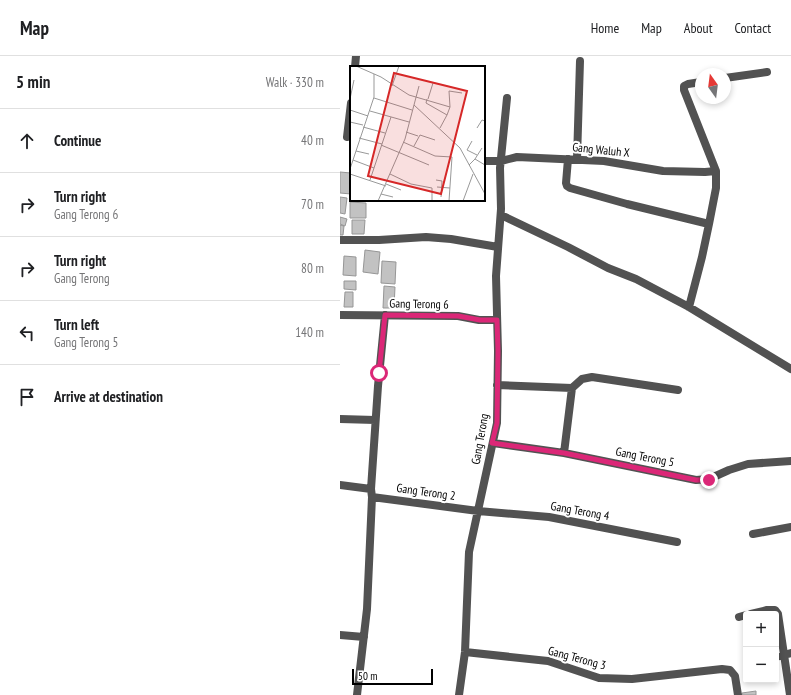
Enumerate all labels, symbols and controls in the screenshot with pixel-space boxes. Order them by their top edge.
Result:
text: Map [20,16,49,40]
text: Home [591,19,619,37]
text: Map [641,19,662,37]
text: About [684,19,713,37]
text: Contact [735,19,771,37]
inset map [350,66,485,201]
north arrow [695,68,731,104]
text: 5 min [16,71,50,93]
text: Walk · 330 m [266,74,324,91]
icon: ahead [16,130,38,152]
text: Continue [54,131,101,150]
text: 40 m [301,132,324,149]
street label: Gang Waluh X [572,139,630,160]
text: Turn right [54,187,106,206]
icon: right [16,194,38,216]
text: 70 m [301,196,324,213]
text: Gang Terong 6 [54,206,118,223]
text: Turn right [54,251,106,270]
icon: right [16,258,38,280]
text: 80 m [301,260,324,277]
text: Gang Terong [54,270,110,287]
street label: Gang Terong 6 [389,295,449,312]
text: Turn left [54,315,99,334]
icon: left [16,322,38,344]
text: 140 m [295,324,324,341]
text: Gang Terong 5 [54,334,118,351]
route start [370,364,388,382]
icon: arrive [16,386,38,408]
text: Arrive at destination [54,387,163,406]
street label: Gang Terong [468,412,491,466]
street label: Gang Terong 5 [615,443,676,470]
route end [700,471,718,489]
street label: Gang Terong 2 [396,480,456,503]
street label: Gang Terong 4 [550,498,611,523]
map controls [743,611,779,683]
button: + [743,611,779,647]
street label: Gang Terong 3 [547,643,608,672]
button: − [743,647,779,683]
scale bar [352,667,433,686]
text: 50 m [358,669,377,683]

